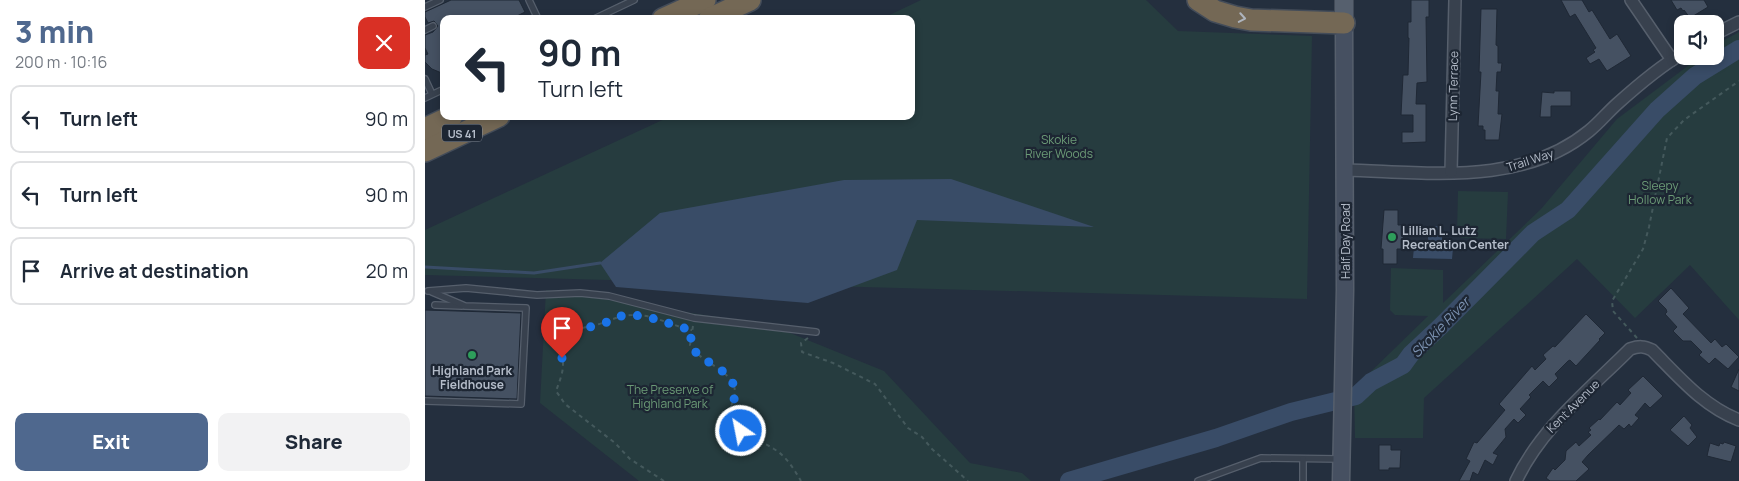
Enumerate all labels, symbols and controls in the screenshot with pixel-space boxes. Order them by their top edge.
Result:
text: 3 min [15,11,94,52]
one-way arrow [1238,13,1247,23]
map controls [1674,15,1724,65]
button: sound [1674,15,1724,65]
button: close [358,17,410,69]
text: 90 m [538,29,621,77]
icon: left [455,35,520,100]
text: 200 m · 10:16 [15,51,107,73]
street label: Lynn Terrace [1444,51,1462,121]
text: Turn left [538,74,623,104]
icon: left [17,105,45,133]
text: Turn left [60,106,138,132]
text: 90 m [365,106,408,132]
road number: US 41 [442,125,482,142]
park label: Skokie River Woods [1025,131,1093,162]
street label: Trail Way [1504,144,1556,176]
park label: Sleepy Hollow Park [1628,177,1693,208]
icon: left [17,181,45,209]
text: Turn left [60,182,138,208]
text: 90 m [365,182,408,208]
street label: Half Day Road [1337,203,1354,279]
place label: Lillian L. Lutz Recreation Center [1402,222,1509,253]
marker: Lillian L. Lutz Recreation Center [1386,231,1398,243]
icon: arrive [17,257,45,285]
text: Arrive at destination [60,258,249,284]
text: 20 m [366,258,408,284]
water label: Skokie River [1406,291,1475,361]
pin [541,307,583,358]
icon: arrive [548,314,576,342]
marker: Highland Park Fieldhouse [466,349,478,361]
place label: Highland Park Fieldhouse [432,362,513,393]
street label: Kent Avenue [1543,376,1603,436]
park label: The Preserve of Highland Park [627,381,714,412]
position arrow [714,404,766,456]
button: Exit [15,413,208,471]
button: Share [218,413,410,471]

